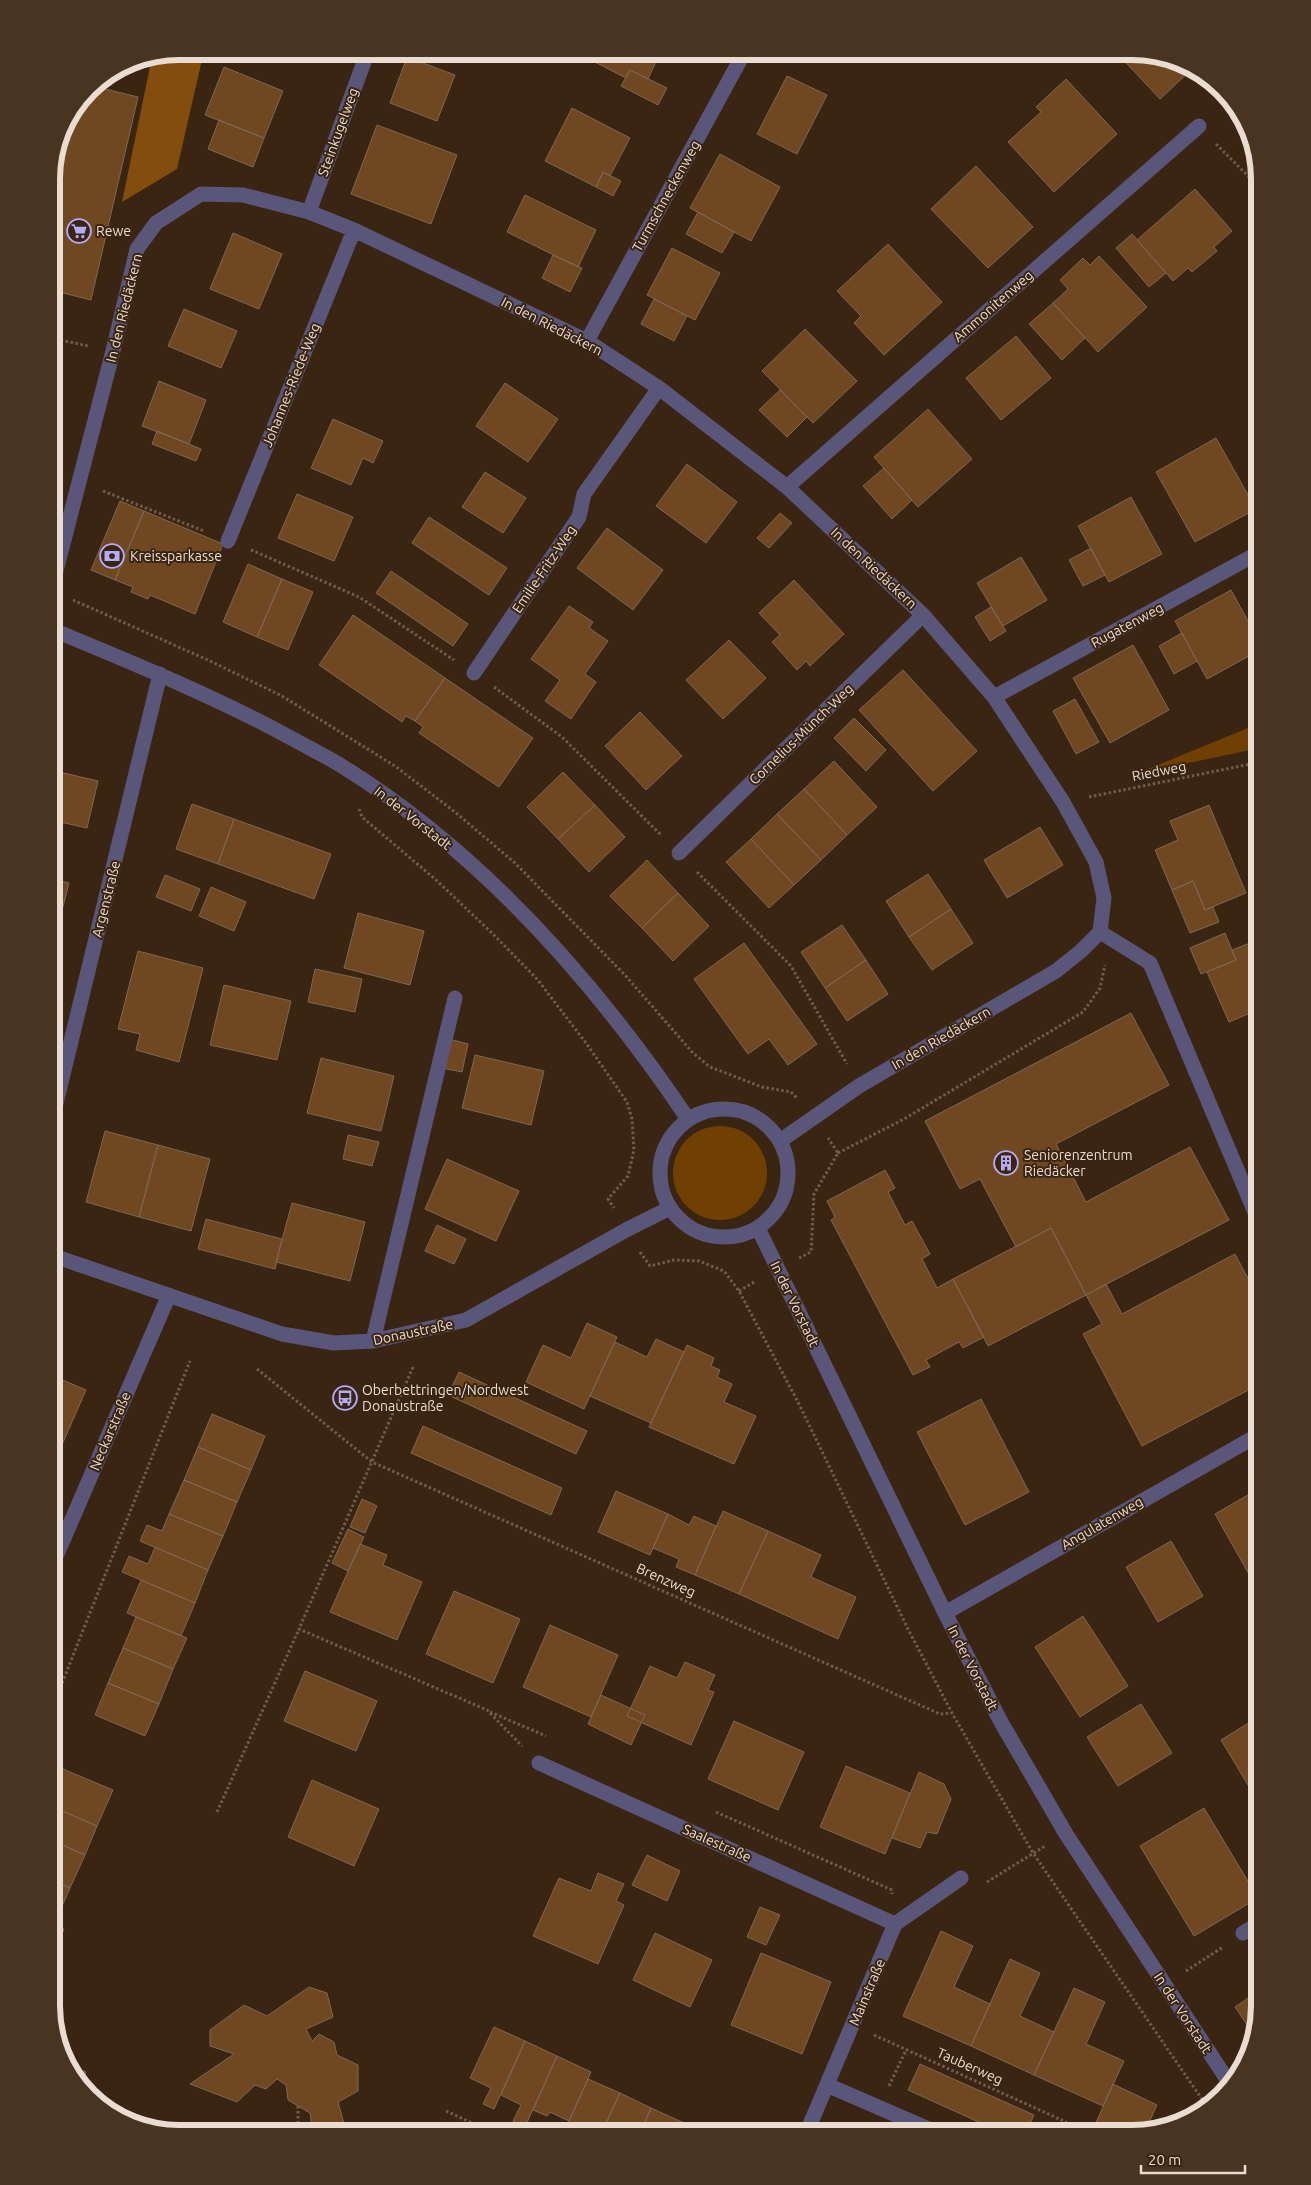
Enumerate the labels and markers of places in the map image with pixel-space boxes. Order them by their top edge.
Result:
supermarket icon: Rewe [66,218,92,244]
place label: Rewe [96,223,131,239]
bank icon: Kreissparkasse [99,543,125,569]
place label: Kreissparkasse [130,548,222,564]
place label: Seniorenzentrum Riedäcker [1024,1147,1133,1179]
building icon: Seniorenzentrum Riedäcker [993,1150,1019,1176]
place label: Oberbettringen/Nordwest Donaustraße [362,1382,529,1414]
bus stop icon: Oberbettringen/Nordwest Donaustraße [332,1385,358,1411]

